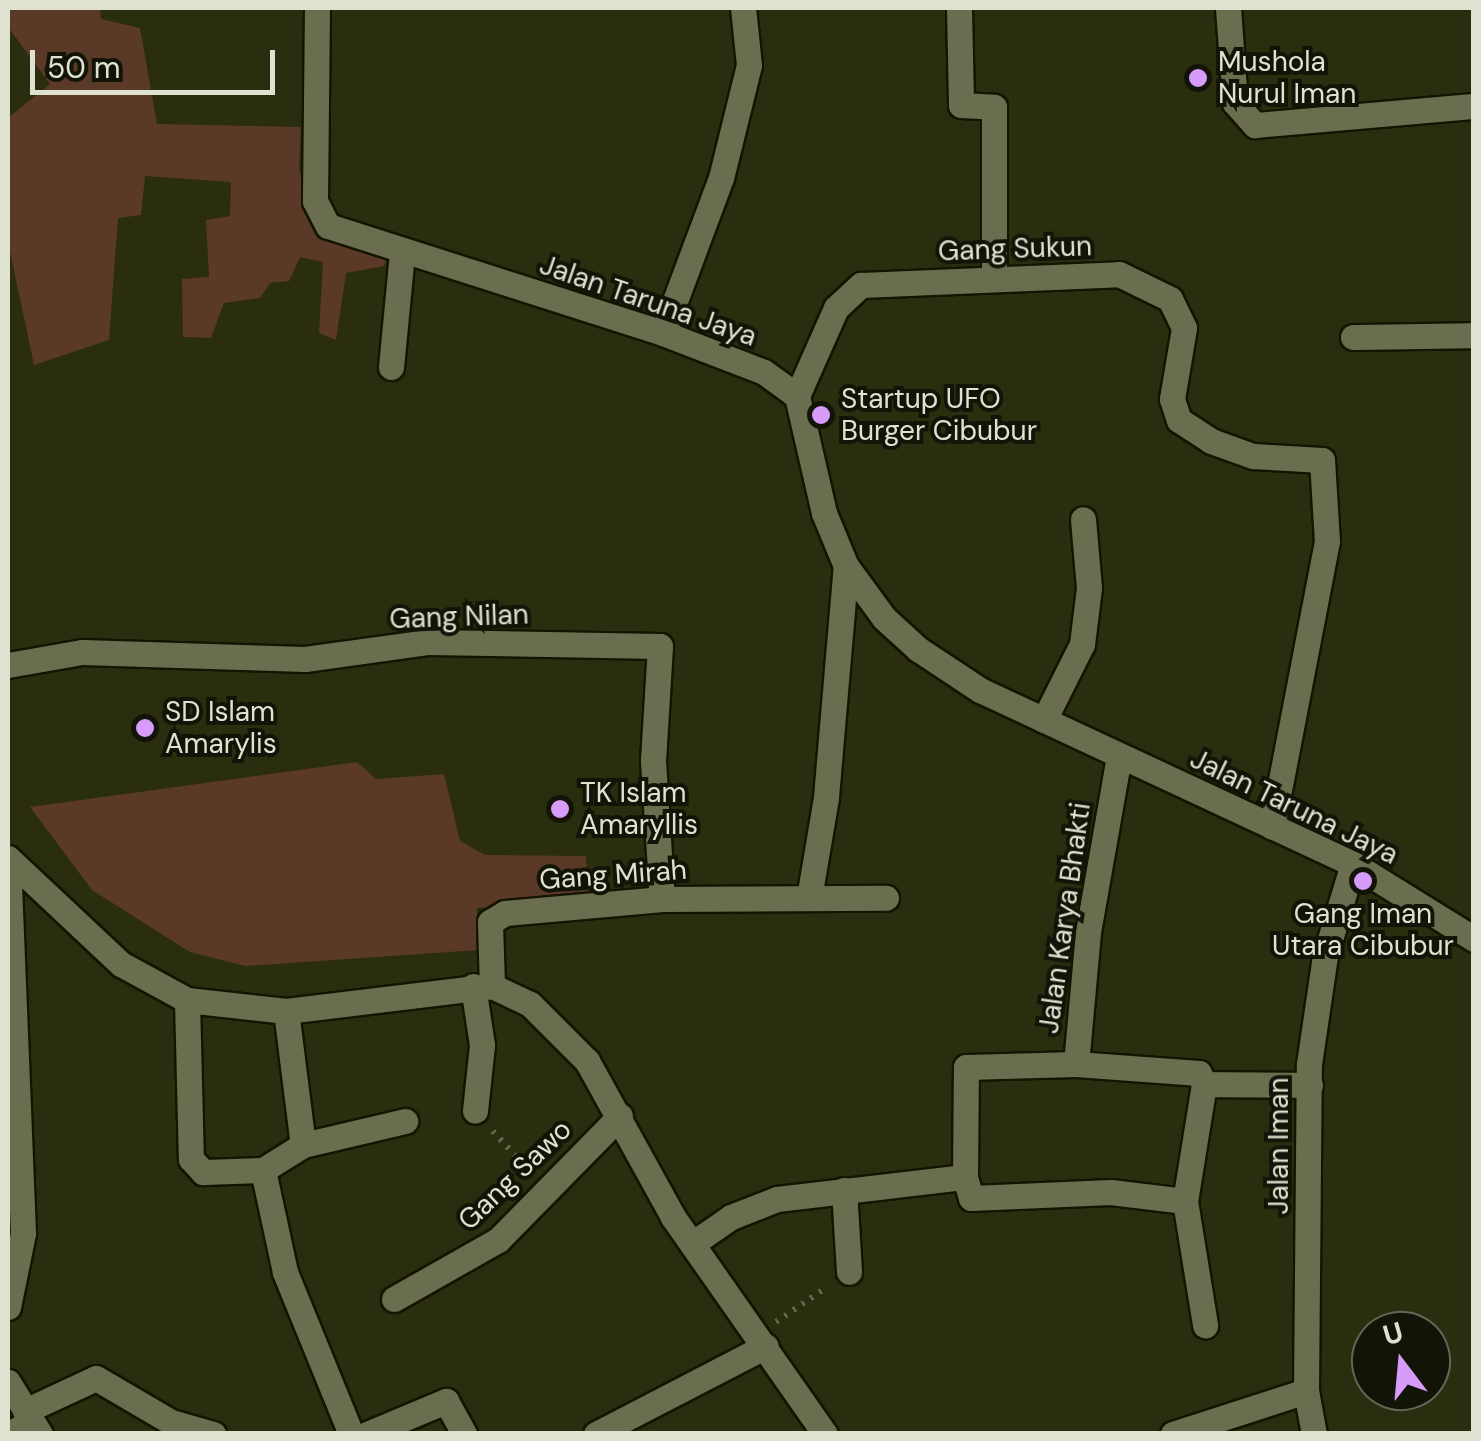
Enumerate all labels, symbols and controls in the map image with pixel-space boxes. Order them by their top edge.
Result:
scale bar [35,30,280,92]
place label: Mushola Nurul Iman [1218,45,1356,111]
text: 50 m [47,48,121,87]
marker: Mushola Nurul Iman [1187,67,1209,89]
street label: Gang Sukun [937,230,1093,268]
street label: Jalan Taruna Jaya [535,248,761,354]
place label: Startup UFO Burger Cibubur [841,382,1037,448]
marker: Startup UFO Burger Cibubur [810,404,832,426]
street label: Gang Nilan [389,598,529,636]
place label: SD Islam Amarylis [165,695,277,761]
marker: SD Islam Amarylis [134,717,156,739]
street label: Jalan Taruna Jaya [1185,742,1403,872]
place label: TK Islam Amaryllis [580,776,698,842]
marker: TK Islam Amaryllis [549,798,571,820]
street label: Jalan Karya Bhakti [1032,800,1098,1036]
street label: Gang Mirah [538,853,688,897]
marker: Gang Iman Utara Cibubur [1352,870,1374,892]
place label: Gang Iman Utara Cibubur [1272,897,1454,963]
street label: Jalan Iman [1262,1077,1296,1215]
street label: Gang Sawo [451,1113,579,1237]
north arrow [1351,1311,1451,1411]
text: U [1379,1313,1407,1354]

